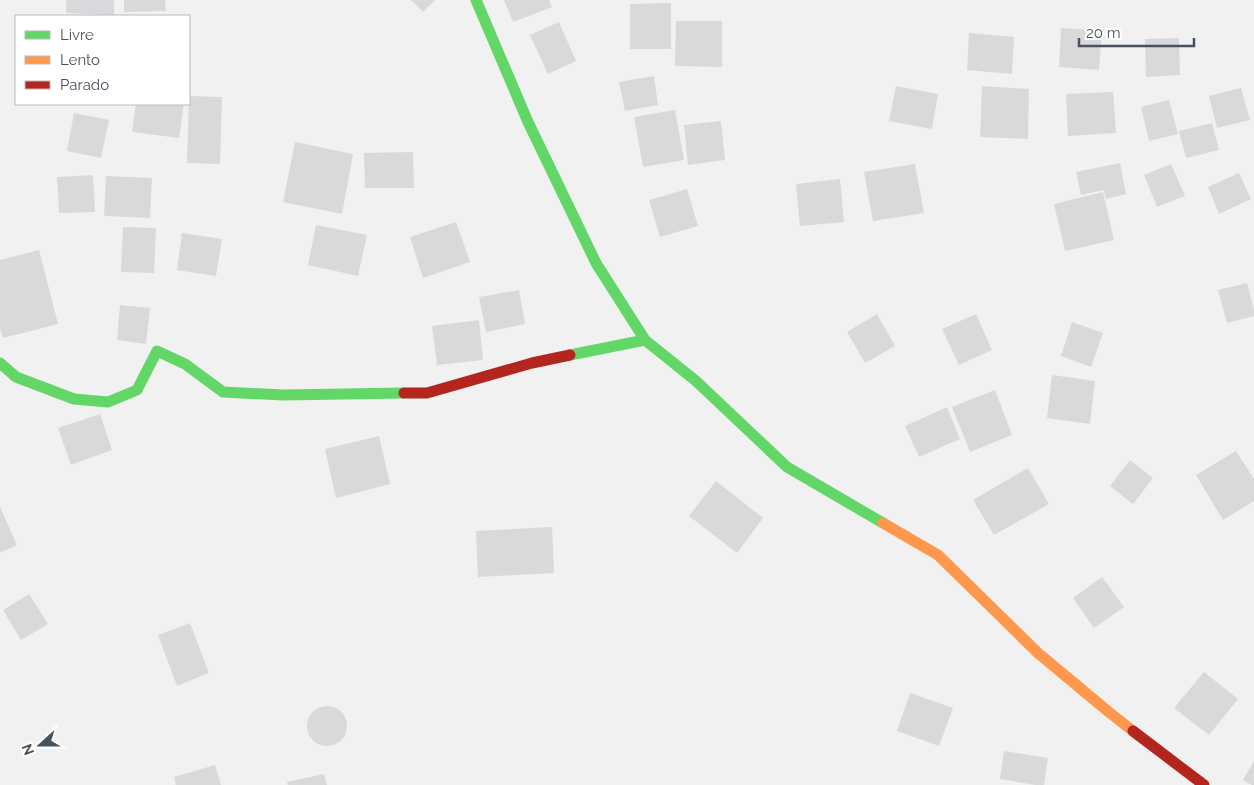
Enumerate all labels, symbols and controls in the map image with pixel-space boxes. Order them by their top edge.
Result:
legend [15,15,190,105]
scale bar [1079,15,1194,47]
text: 20 m [1086,24,1121,42]
text: Livre [60,26,94,44]
text: Lento [60,51,100,69]
text: Parado [60,76,109,94]
north arrow [15,720,65,770]
text: N [18,742,37,758]

